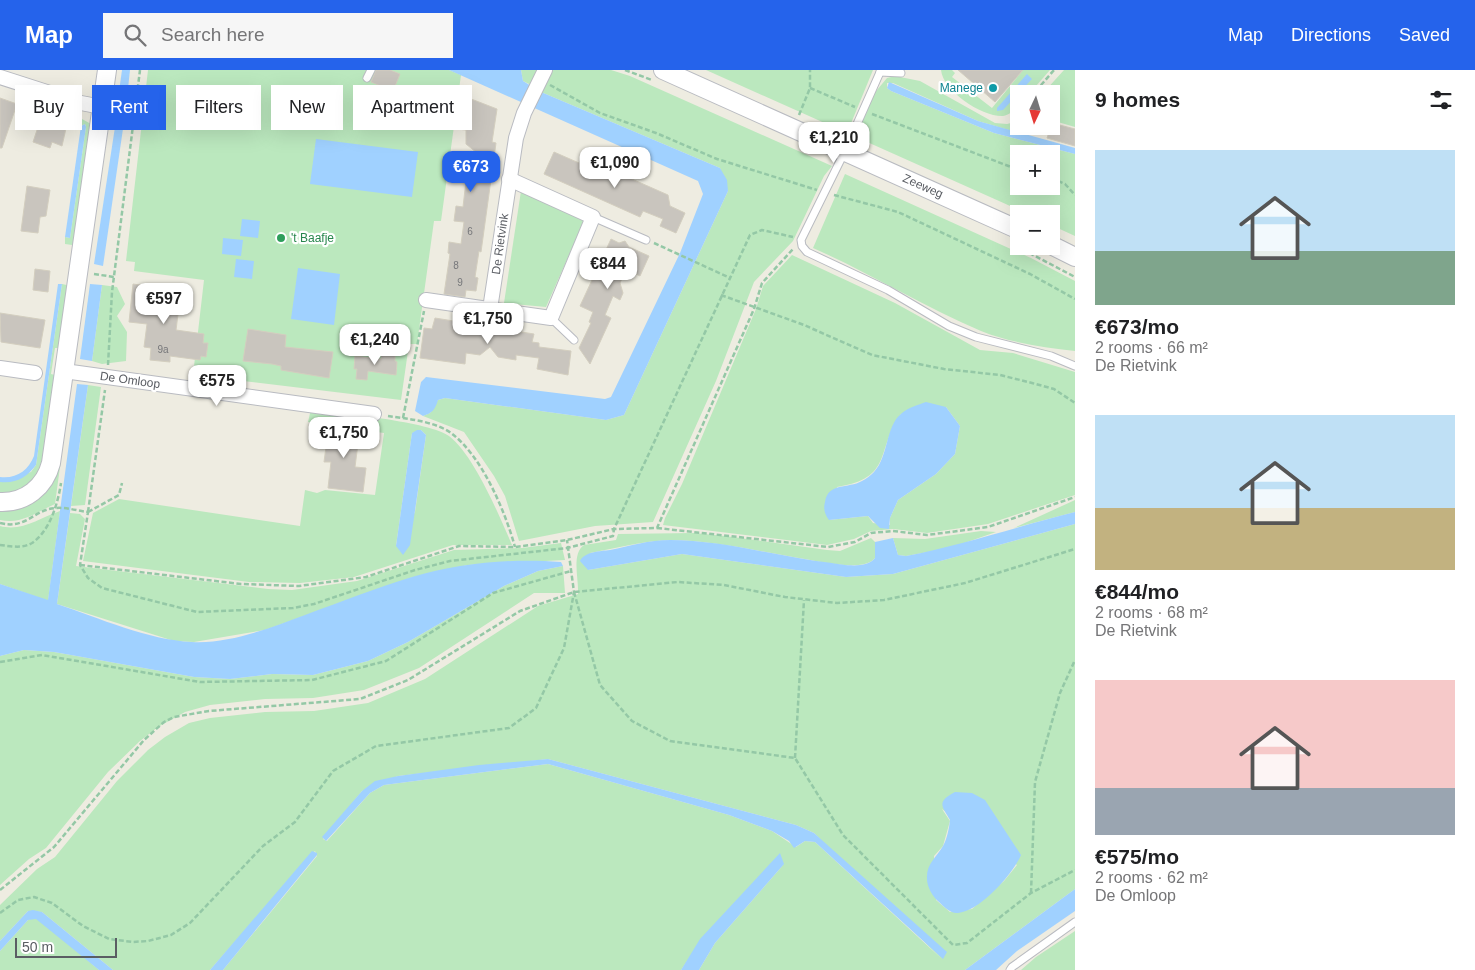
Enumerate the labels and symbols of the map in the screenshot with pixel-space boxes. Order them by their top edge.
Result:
place label: Manege [940,81,983,95]
marker: Manege [987,82,999,94]
north arrow [1010,85,1060,135]
pin: €1,210 [793,122,875,164]
pin: €1,090 [574,146,656,189]
pin: €673 [441,150,501,193]
street label: Zeeweg [901,171,945,201]
street label: De Rietvink [489,212,511,275]
house number: 6 [467,226,473,237]
place label: 't Baafje [291,231,334,245]
marker: 't Baafje [275,232,287,244]
pin: €844 [578,248,638,290]
house number: 8 [453,260,459,271]
house number: 9 [457,277,463,288]
pin: €597 [134,282,194,325]
pin: €1,750 [447,302,529,345]
pin: €1,240 [334,324,416,366]
house number: 9a [157,344,169,355]
pin: €575 [187,364,247,407]
street label: De Omloop [99,369,161,391]
pin: €1,750 [303,416,385,459]
scale bar [15,935,118,958]

